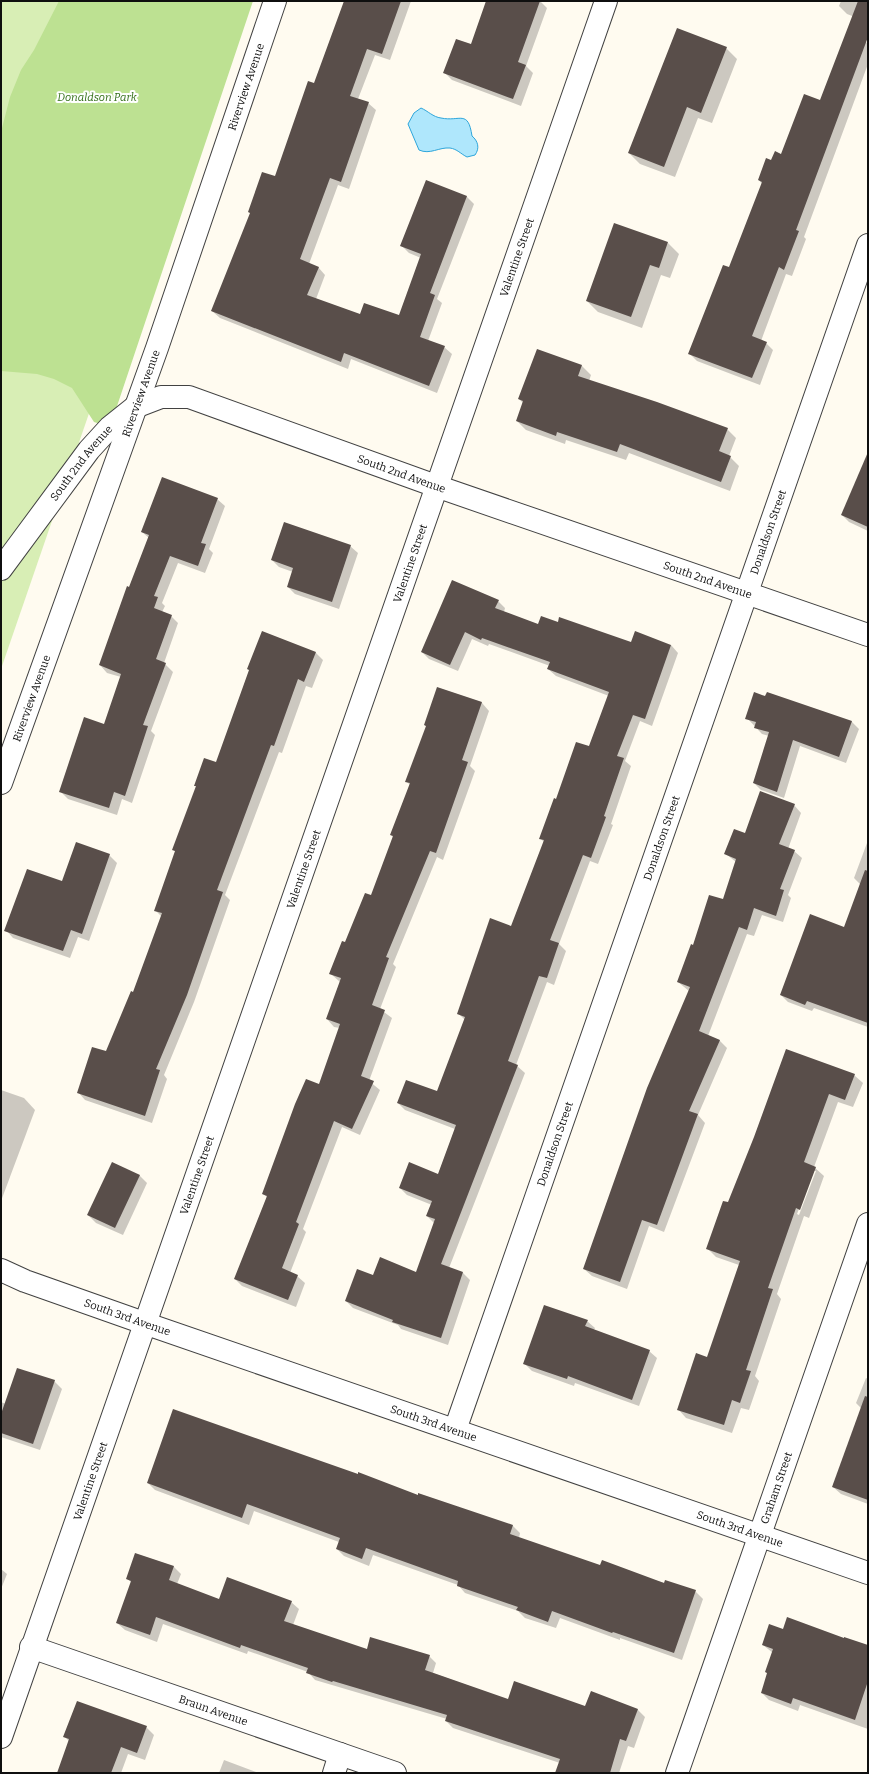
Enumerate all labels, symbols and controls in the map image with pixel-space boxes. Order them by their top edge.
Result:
street label: Riverview Avenue [225,41,267,132]
park label: Donaldson Park [57,91,138,104]
street label: Valentine Street [497,216,536,298]
street label: Riverview Avenue [119,348,162,438]
street label: South 2nd Avenue [47,422,115,503]
street label: South 2nd Avenue [356,452,447,495]
street label: Donaldson Street [747,488,789,576]
street label: Valentine Street [390,522,430,604]
street label: South 2nd Avenue [662,558,754,601]
street label: Riverview Avenue [10,653,53,743]
street label: Donaldson Street [641,794,682,882]
street label: Valentine Street [284,828,323,910]
street label: Donaldson Street [534,1100,575,1188]
street label: Valentine Street [177,1134,217,1216]
street label: South 3rd Avenue [82,1296,172,1338]
street label: South 3rd Avenue [389,1402,479,1444]
street label: Valentine Street [70,1440,110,1522]
street label: Graham Street [758,1450,795,1525]
street label: South 3rd Avenue [695,1508,785,1550]
street label: Braun Avenue [177,1692,250,1728]

